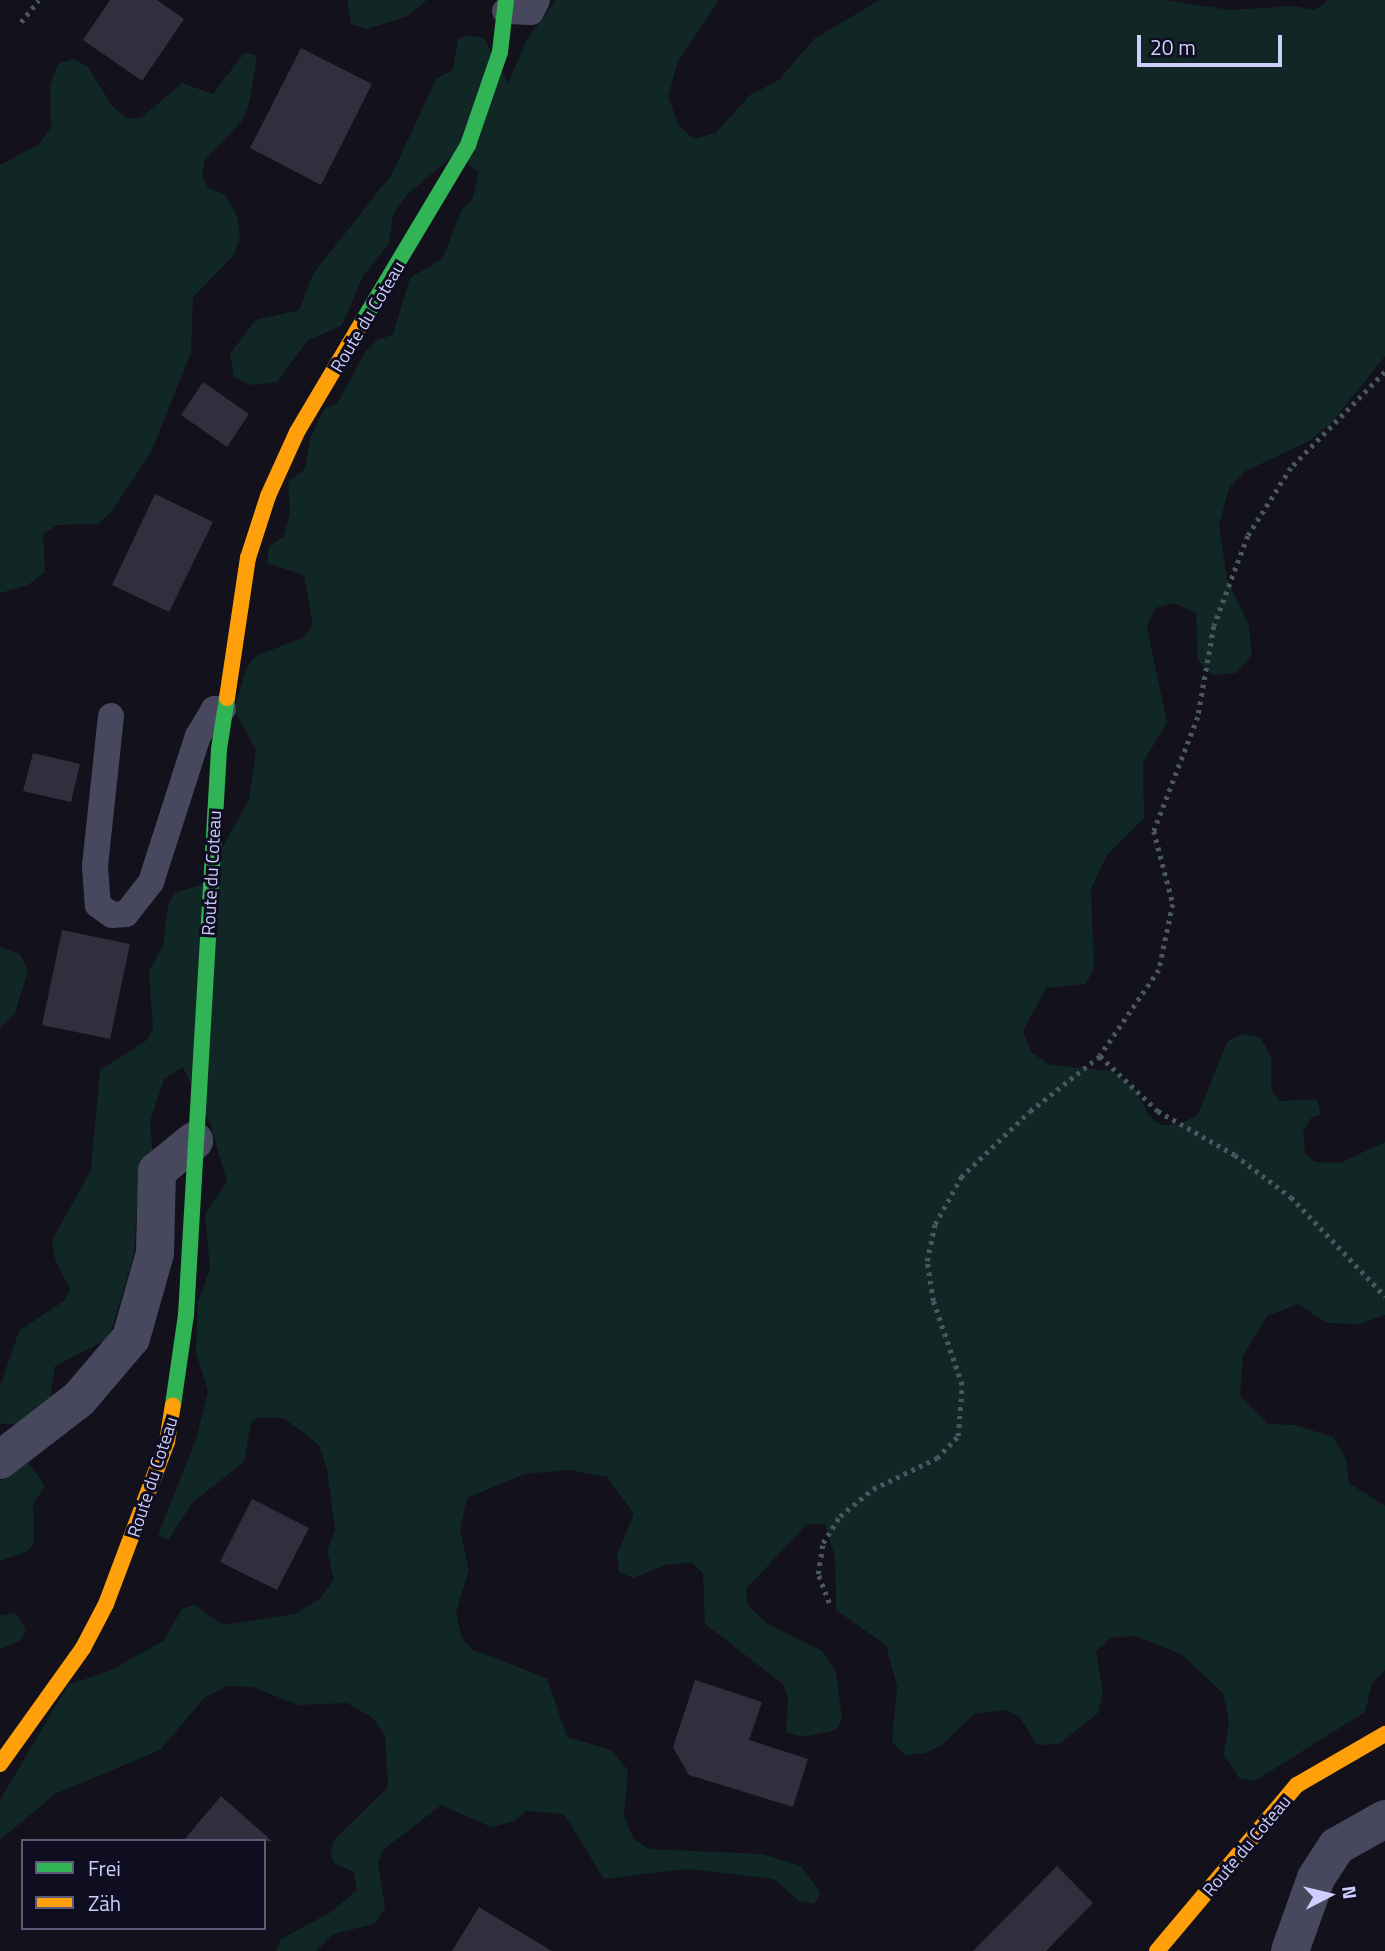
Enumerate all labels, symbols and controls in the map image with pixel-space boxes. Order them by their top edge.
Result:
scale bar [1140,21,1285,65]
text: 20 m [1150,31,1196,63]
street label: Route du Coteau [326,258,410,376]
street label: Route du Coteau [198,810,226,936]
street label: Route du Coteau [123,1414,183,1540]
street label: Route du Coteau [1198,1791,1296,1901]
legend [21,1839,266,1930]
text: Frei [88,1852,121,1884]
north arrow [1294,1860,1364,1930]
text: N [1335,1884,1366,1901]
text: Zäh [88,1887,121,1919]

